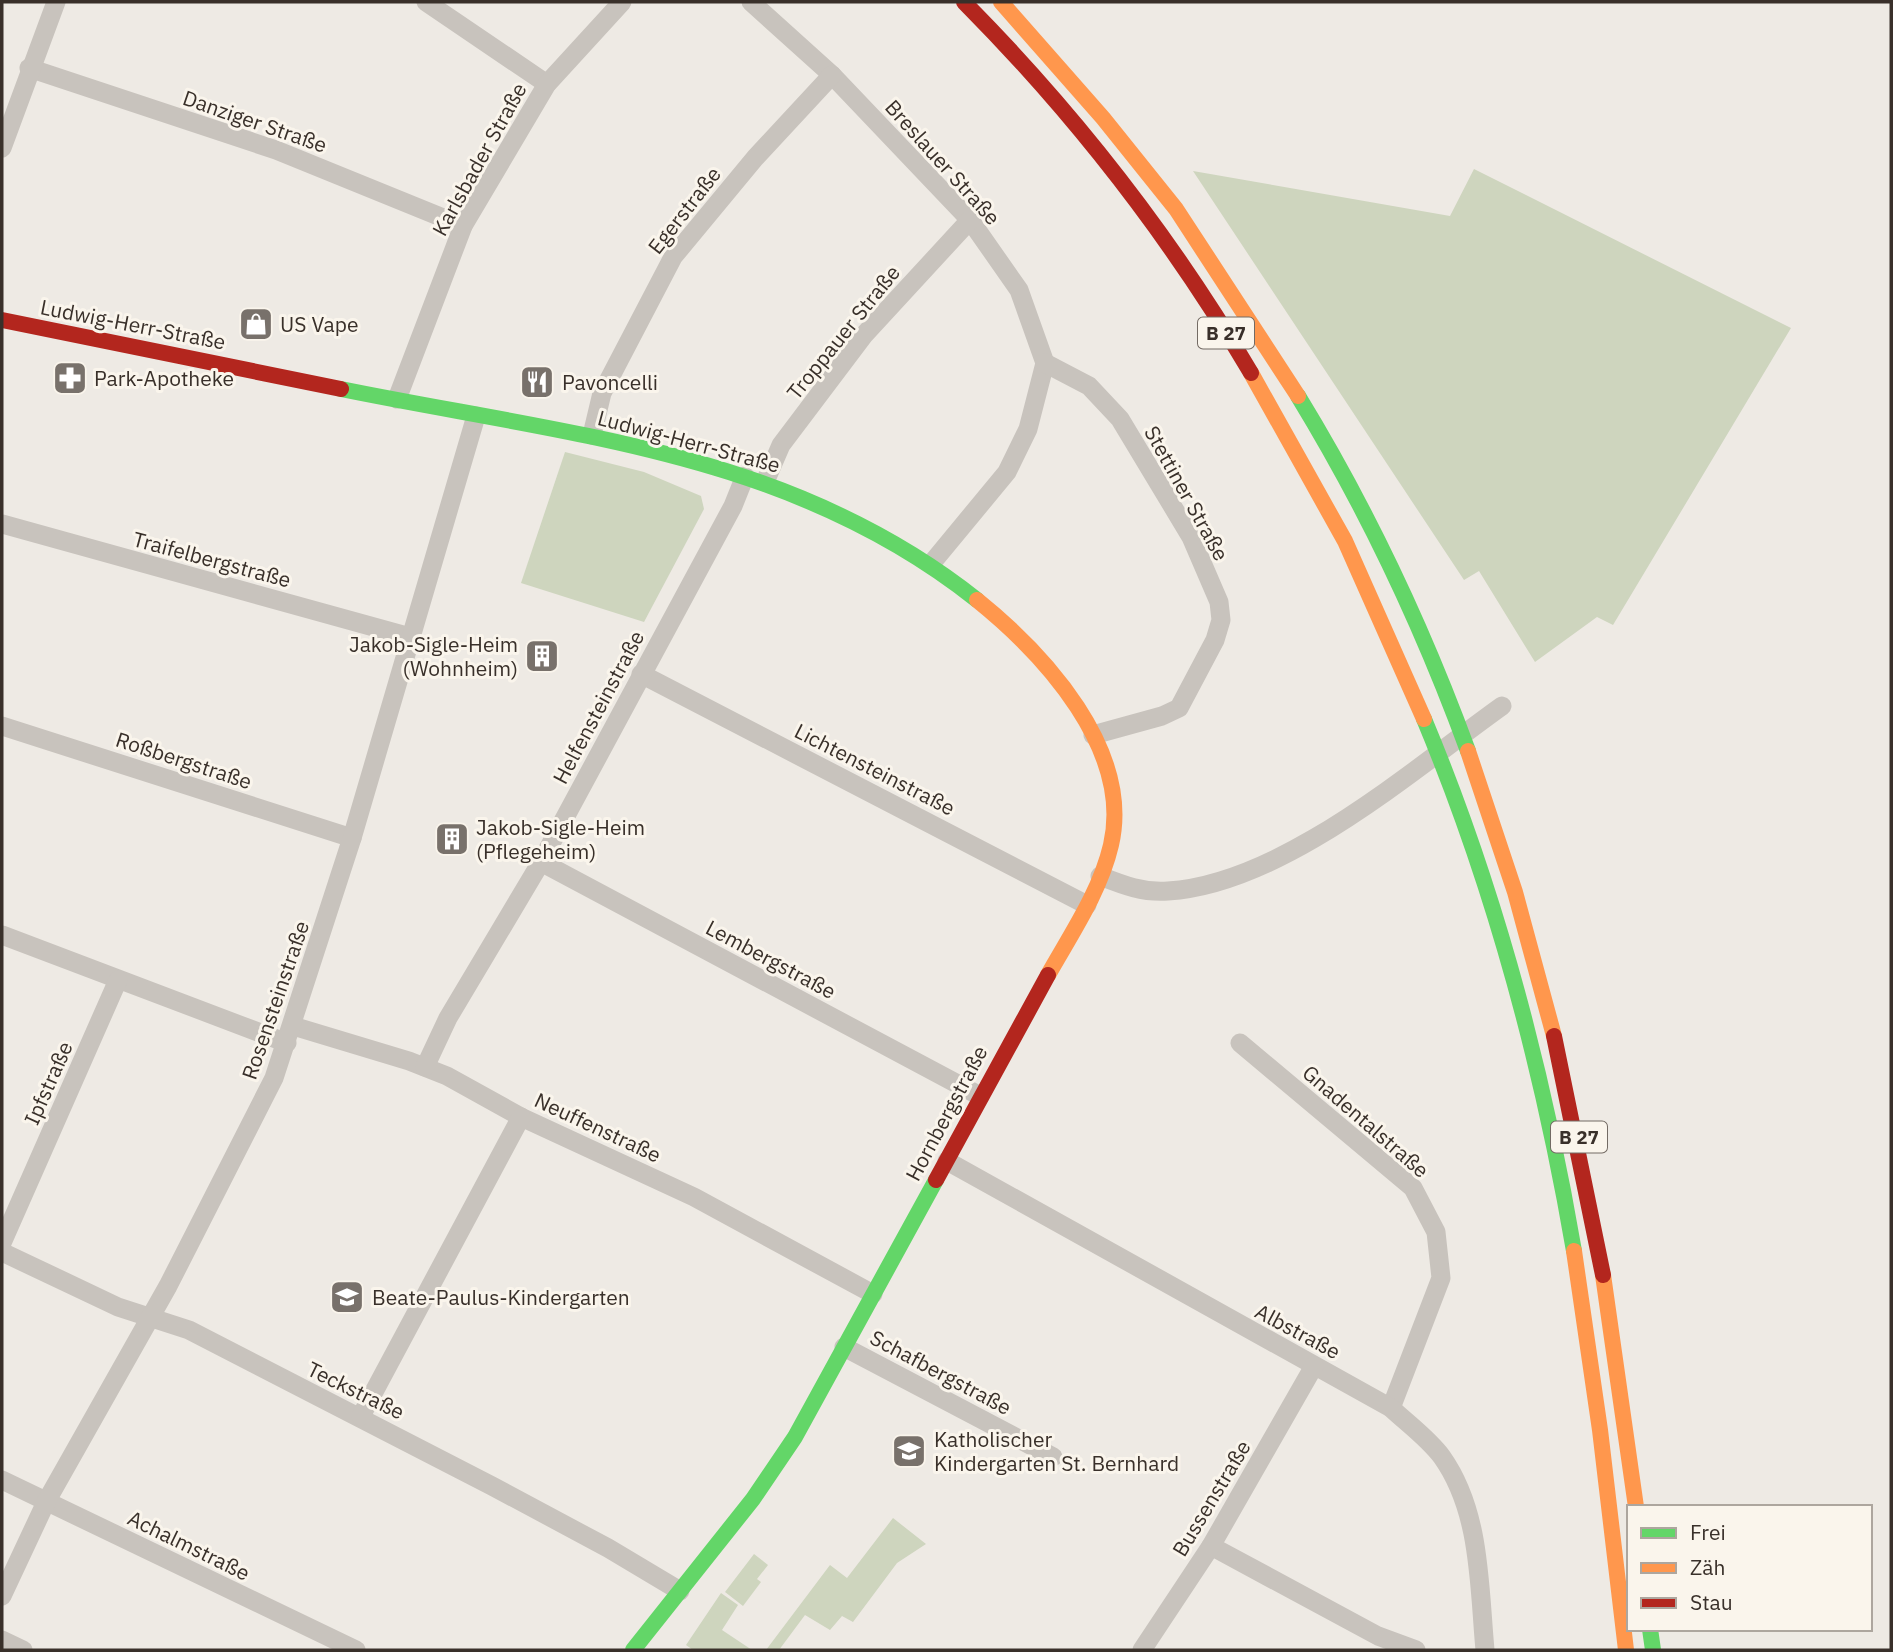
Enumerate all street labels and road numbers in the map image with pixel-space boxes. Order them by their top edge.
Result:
street label: Karlsbader Straße [425,77,533,241]
street label: Danziger Straße [179,83,331,159]
street label: Breslauer Straße [879,93,1007,231]
street label: Egerstraße [641,161,727,259]
street label: Troppauer Straße [780,259,906,405]
street label: Ludwig-Herr-Straße [38,292,228,356]
road number: B 27 [1198,318,1254,348]
street label: Ludwig-Herr-Straße [595,403,783,479]
street label: Stettiner Straße [1138,420,1236,566]
street label: Traifelbergstraße [130,524,294,594]
street label: Helfensteinstraße [546,626,650,788]
street label: Lichtensteinstraße [790,716,960,822]
street label: Roßbergstraße [112,725,256,795]
street label: Lembergstraße [701,913,841,1005]
street label: Rosensteinstraße [235,917,315,1083]
street label: Ipfstraße [17,1037,79,1129]
street label: Hornbergstraße [899,1040,993,1186]
street label: Gnadentalstraße [1297,1058,1435,1184]
street label: Neuffenstraße [530,1085,666,1169]
road number: B 27 [1551,1121,1607,1152]
street label: Albstraße [1251,1297,1345,1365]
street label: Schafbergstraße [866,1323,1016,1421]
street label: Teckstraße [303,1354,409,1426]
street label: Bussenstraße [1165,1435,1257,1561]
street label: Achalmstraße [123,1503,255,1587]

